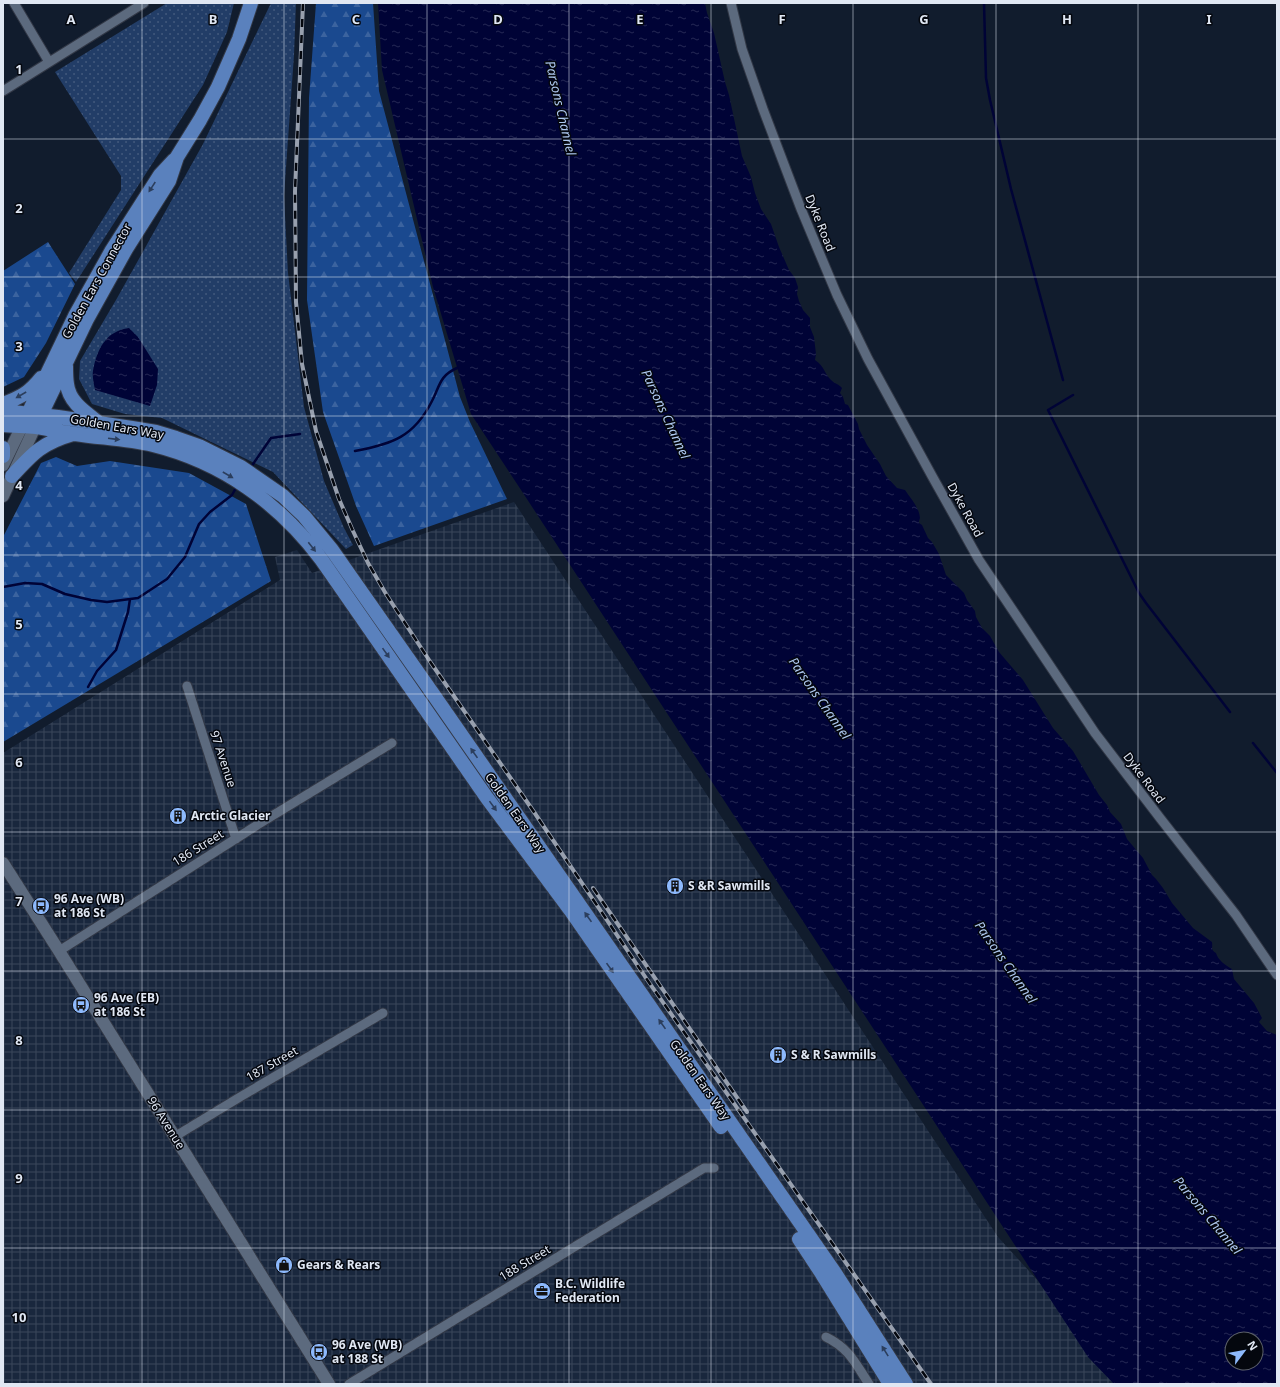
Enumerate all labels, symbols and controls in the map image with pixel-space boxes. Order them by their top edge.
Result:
text: A [67,10,76,28]
text: B [209,10,217,28]
text: C [352,10,360,28]
text: D [493,10,503,28]
text: E [636,10,644,28]
text: F [778,10,786,28]
text: G [919,10,929,28]
text: H [1062,10,1072,28]
text: I [1206,10,1212,28]
water label: Parsons Channel [541,59,581,158]
text: 1 [15,60,23,78]
one-way arrow [149,181,156,192]
street label: Dyke Road [801,192,840,254]
text: 2 [15,199,23,217]
street label: Golden Ears Connector [58,220,135,342]
text: 3 [15,337,23,355]
water label: Parsons Channel [637,366,695,462]
one-way arrow [15,392,27,399]
street label: Golden Ears Way [69,410,166,443]
one-way arrow [107,435,120,442]
one-way arrow [222,472,234,479]
text: 4 [15,476,23,494]
street label: Dyke Road [943,479,987,540]
one-way arrow [307,541,316,552]
text: 5 [15,615,23,633]
one-way arrow [382,648,390,658]
water label: Parsons Channel [785,653,856,743]
street label: 97 Avenue [206,728,241,790]
one-way arrow [470,748,478,758]
street label: Dyke Road [1120,749,1169,807]
text: 6 [15,753,23,771]
street label: Golden Ears Way [481,769,550,857]
one-way arrow [489,800,497,811]
building icon: Arctic Glacier [168,806,188,826]
place label: Arctic Glacier [191,807,271,824]
street label: 186 Street [169,825,227,870]
building icon: S &R Sawmills [665,876,685,896]
place label: S &R Sawmills [688,877,770,894]
place label: 96 Ave (WB) at 186 St [54,890,124,921]
text: 7 [15,892,23,910]
bus stop icon: 96 Ave (WB) at 186 St [31,896,51,916]
one-way arrow [584,912,592,923]
water label: Parsons Channel [971,917,1042,1007]
one-way arrow [606,962,614,973]
place label: 96 Ave (EB) at 186 St [94,989,159,1020]
bus stop icon: 96 Ave (EB) at 186 St [71,995,91,1015]
one-way arrow [658,1019,666,1029]
text: 8 [15,1031,23,1049]
street label: Golden Ears Way [666,1036,735,1124]
street label: 187 Street [243,1042,301,1085]
building icon: S & R Sawmills [768,1045,788,1065]
place label: S & R Sawmills [791,1046,876,1063]
street label: 96 Avenue [144,1093,189,1152]
text: 9 [15,1169,23,1187]
water label: Parsons Channel [1170,1172,1246,1258]
street label: 188 Street [496,1240,554,1285]
shop icon: Gears & Rears [274,1255,294,1275]
place label: Gears & Rears [297,1256,380,1273]
place label: B.C. Wildlife Federation [555,1275,625,1306]
office icon: B.C. Wildlife Federation [532,1281,552,1301]
text: 10 [12,1308,26,1326]
north arrow [1224,1331,1264,1371]
place label: 96 Ave (WB) at 188 St [332,1336,402,1367]
text: N [1244,1338,1262,1353]
bus stop icon: 96 Ave (WB) at 188 St [309,1342,329,1362]
one-way arrow [882,1345,889,1357]

